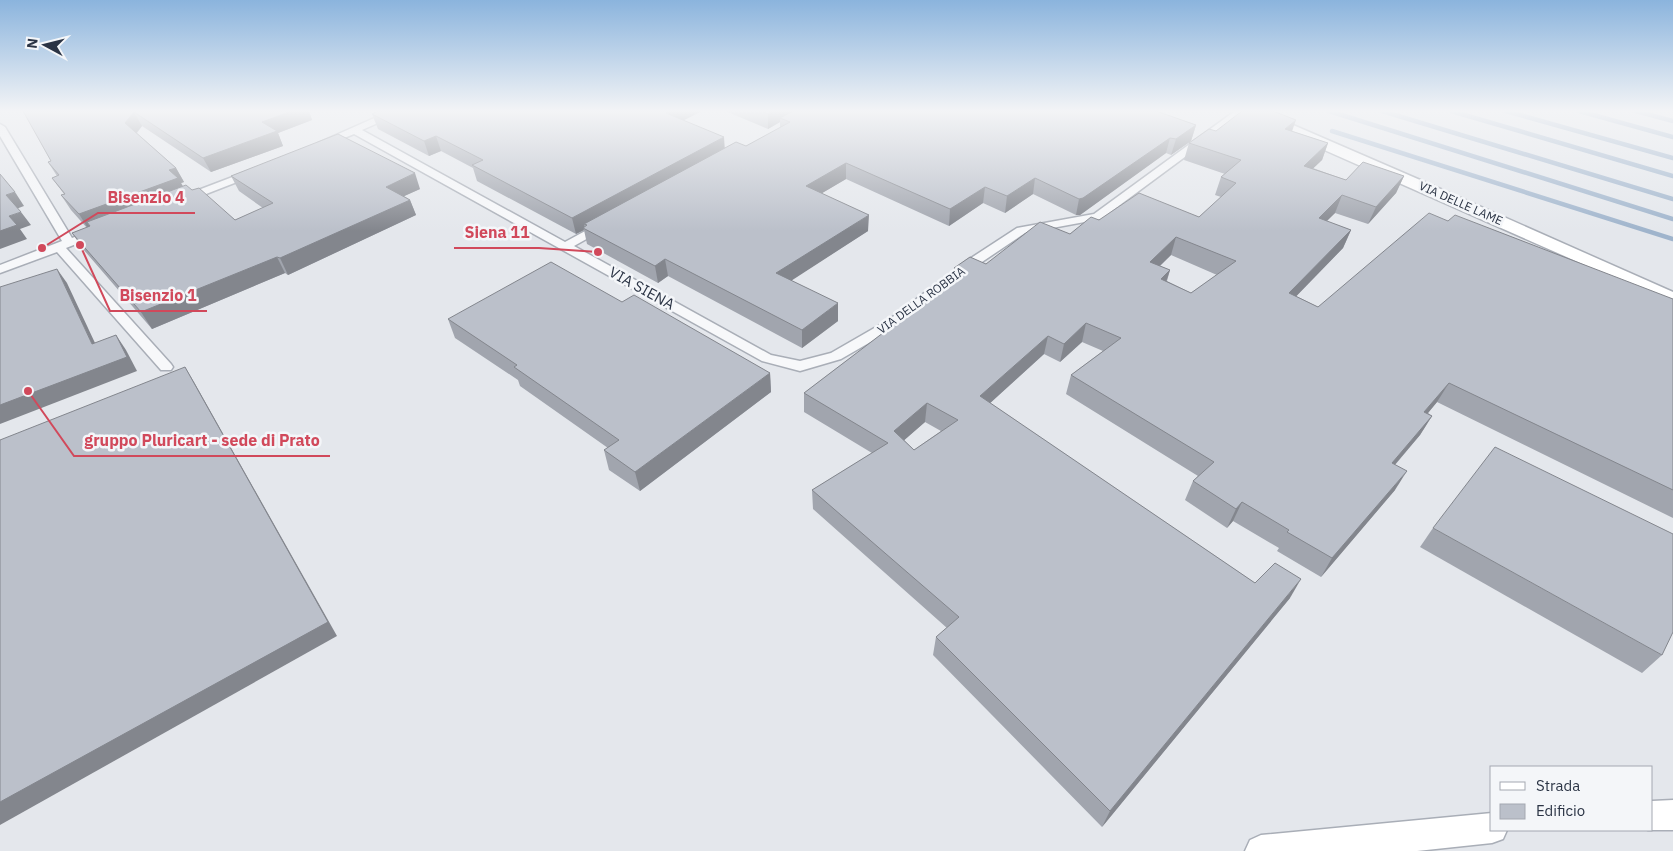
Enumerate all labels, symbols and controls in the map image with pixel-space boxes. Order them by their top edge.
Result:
north arrow [20,20,70,70]
text: N [23,37,42,50]
street label: VIA DELLE LAME [1417,178,1505,228]
callout: Bisenzio 4 [98,182,195,213]
text: Bisenzio 4 [107,187,185,207]
callout: Siena 11 [454,217,539,248]
text: Siena 11 [464,222,530,242]
street label: VIA SIENA [606,262,678,314]
street label: VIA DELLA ROBBIA [874,263,968,337]
callout: Bisenzio 1 [110,280,207,311]
text: Bisenzio 1 [119,285,197,305]
callout: gruppo Pluricart - sede di Prato [74,425,330,456]
text: gruppo Pluricart - sede di Prato [84,430,320,450]
legend [1490,766,1653,831]
text: Strada [1536,776,1580,795]
text: Edificio [1536,801,1585,820]

